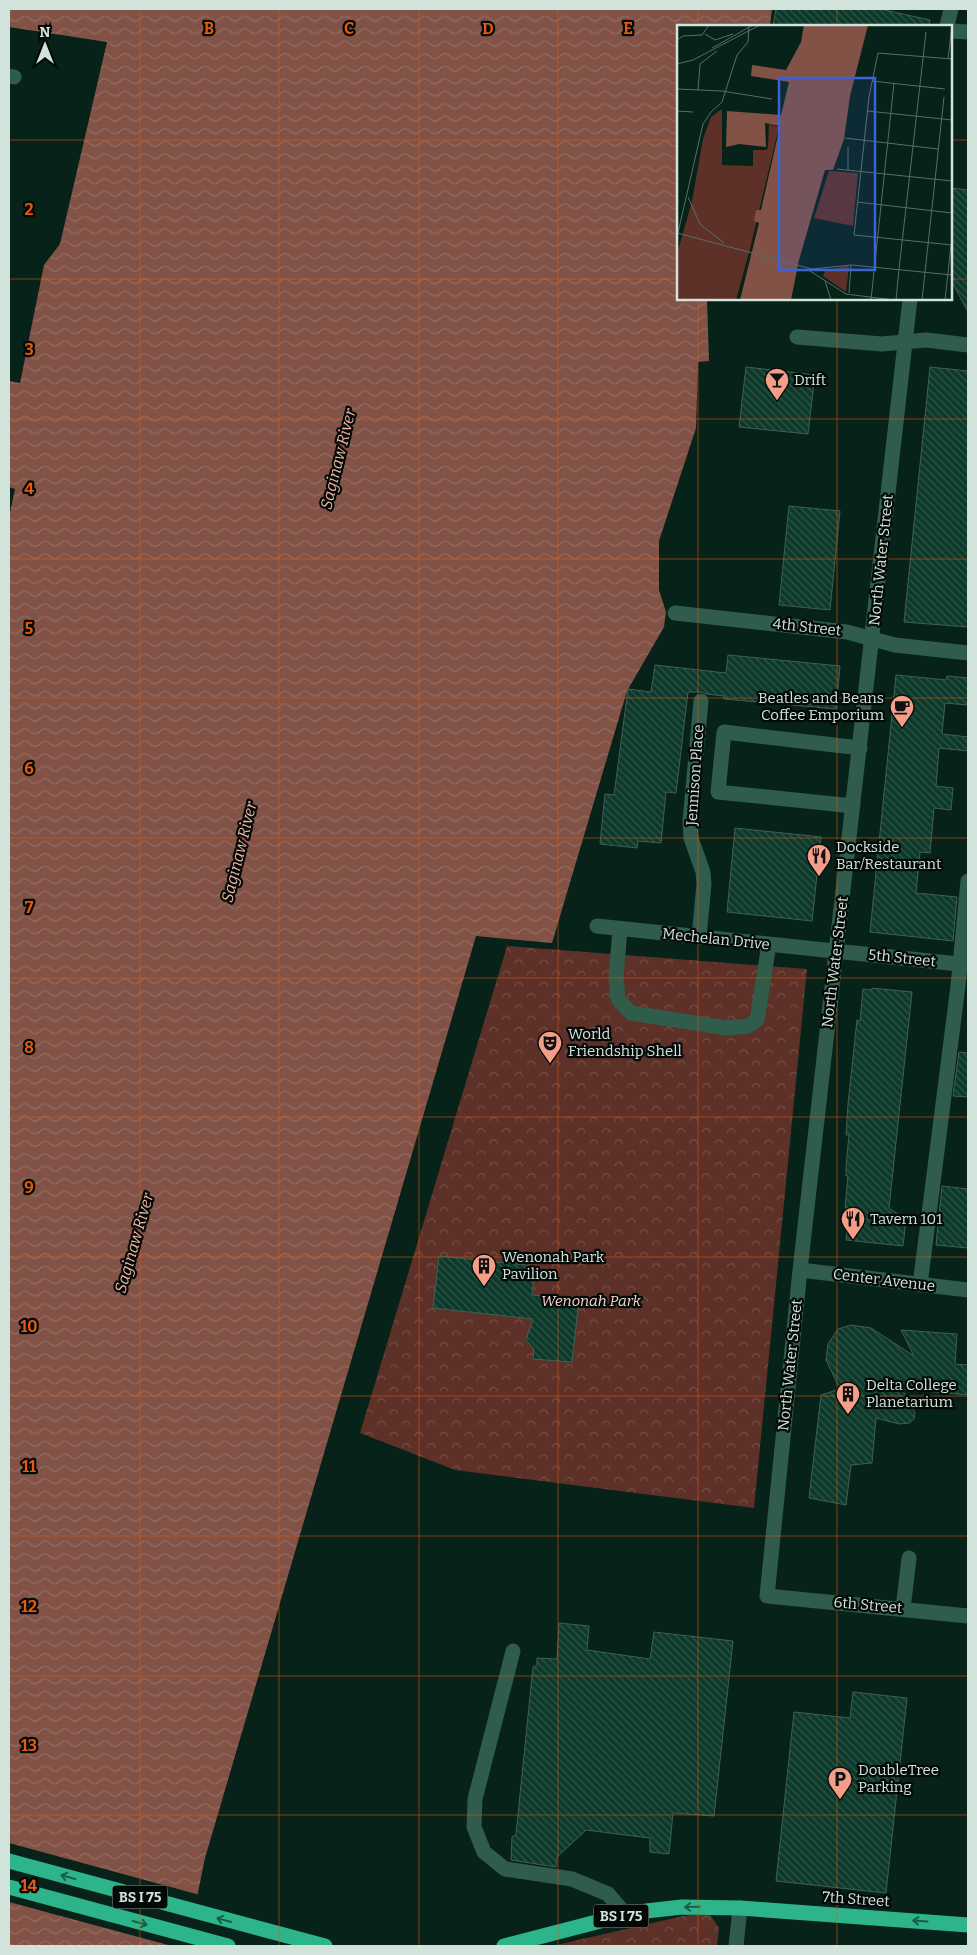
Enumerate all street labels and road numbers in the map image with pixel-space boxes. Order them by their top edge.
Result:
street label: North Water Street [865,493,897,627]
street label: 4th Street [772,614,843,640]
street label: Jennison Place [682,724,708,827]
street label: North Water Street [818,895,852,1029]
street label: Mechelan Drive [661,924,771,954]
street label: 5th Street [867,945,937,971]
street label: Center Avenue [832,1265,936,1295]
street label: North Water Street [774,1298,806,1432]
street label: 6th Street [833,1593,904,1617]
road number: BS I 75 [112,1885,168,1908]
street label: 7th Street [822,1888,891,1910]
road number: BS I 75 [594,1904,648,1928]

